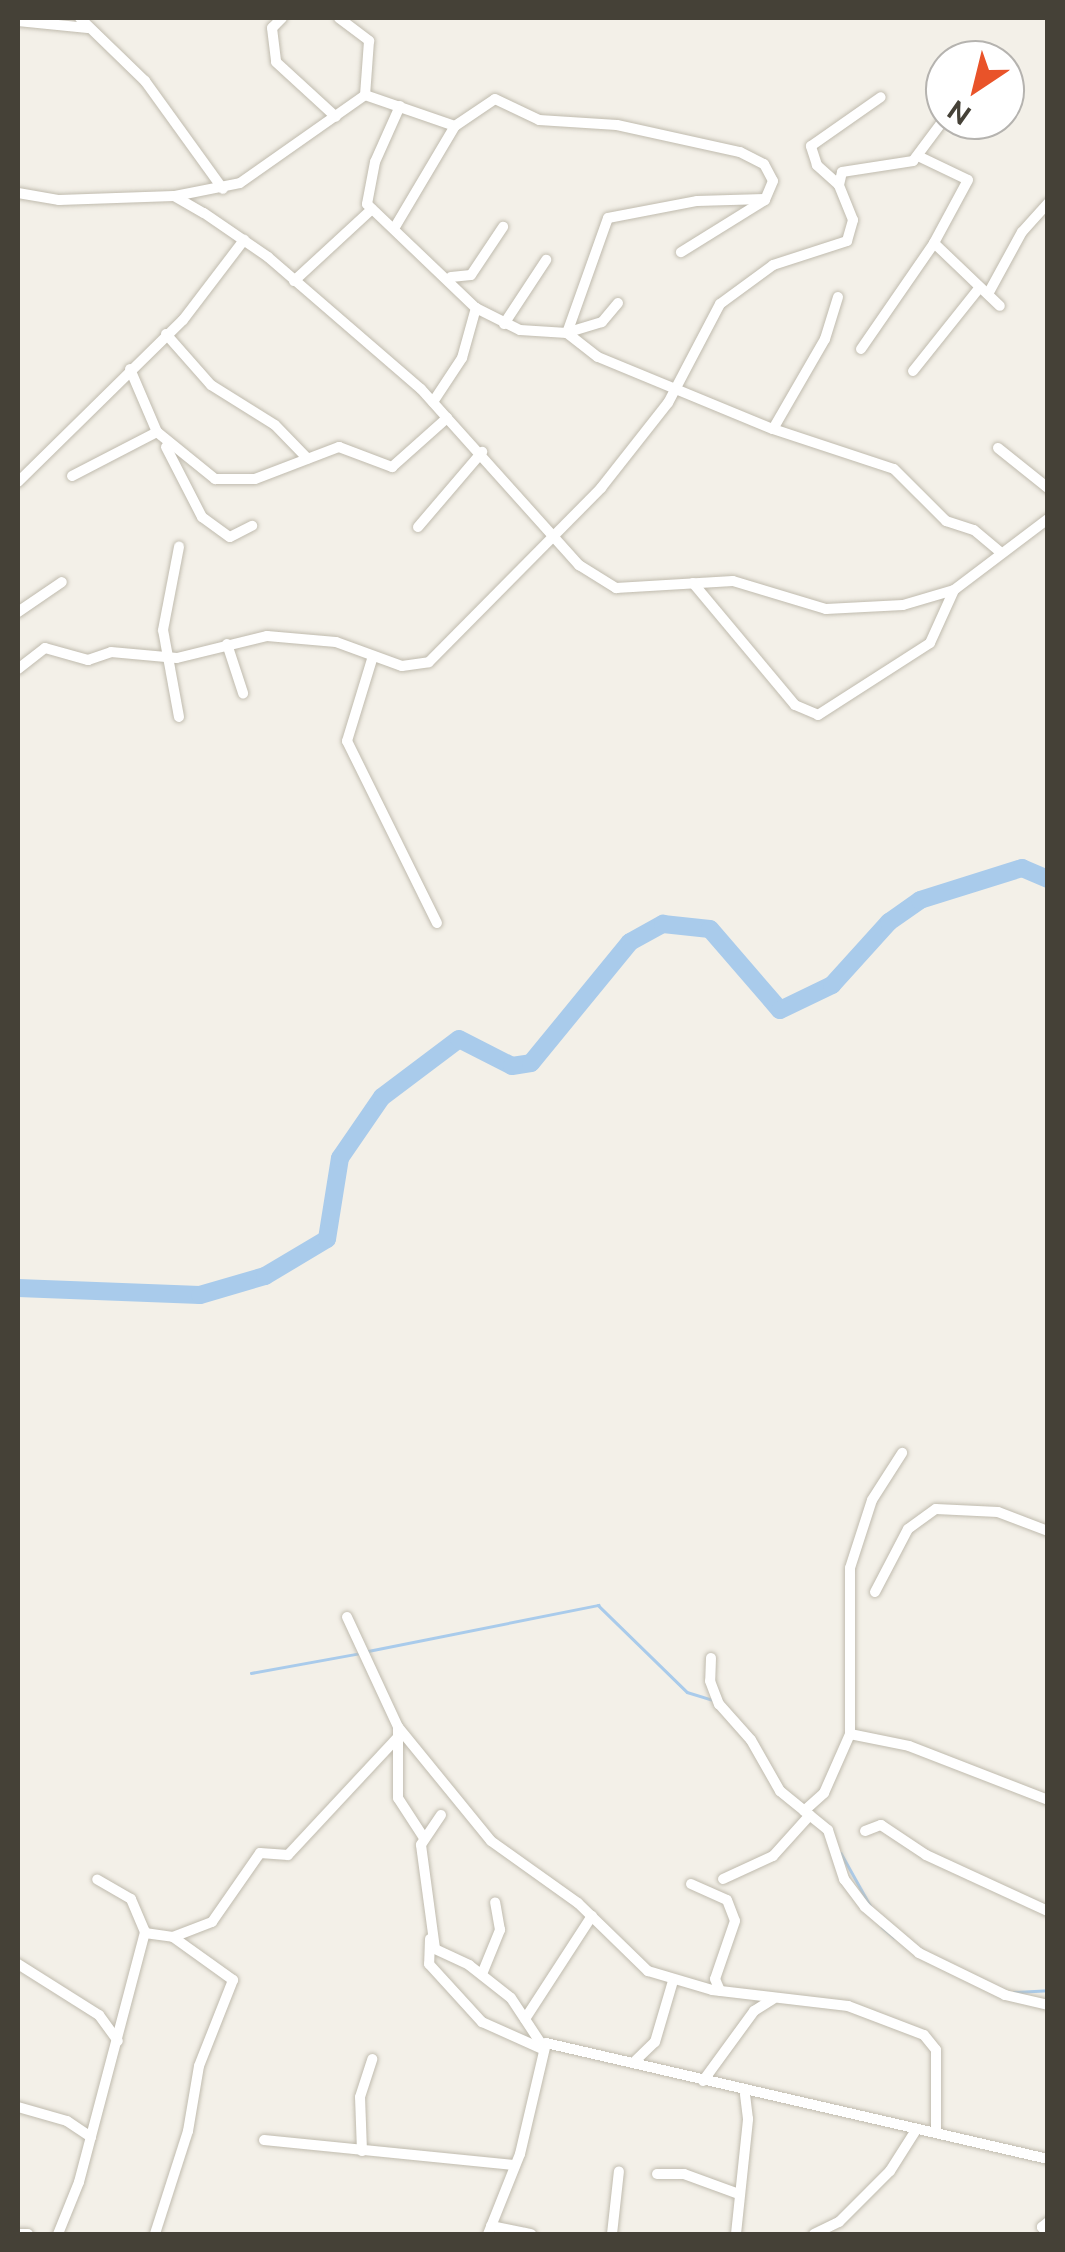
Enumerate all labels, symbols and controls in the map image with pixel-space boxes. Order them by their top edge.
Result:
north arrow [925,40,1025,140]
text: N [941,95,976,132]

